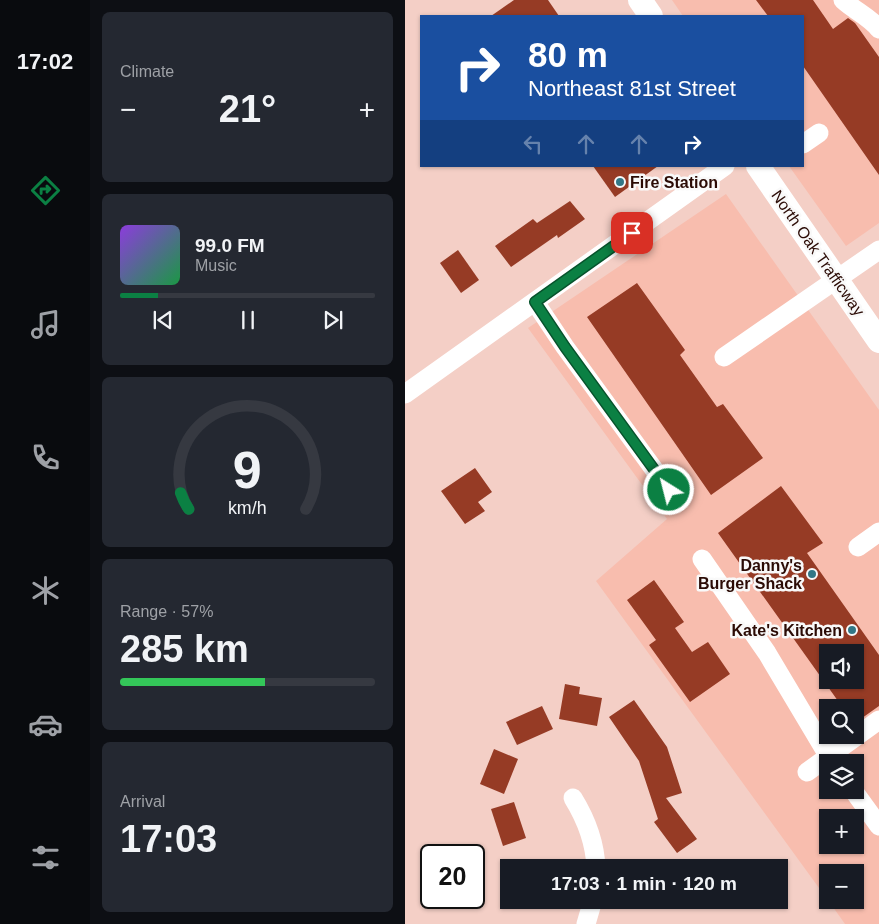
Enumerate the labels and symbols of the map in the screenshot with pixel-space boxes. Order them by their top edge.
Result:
place label: Fire Station [630,174,718,191]
marker: Fire Station [614,176,626,188]
street label: North Oak Trafficway [768,187,868,319]
pin [611,212,653,254]
position arrow [642,463,694,515]
place label: Danny's Burger Shack [698,557,802,592]
marker: Danny's Burger Shack [806,568,818,580]
place label: Kate's Kitchen [732,622,842,639]
marker: Kate's Kitchen [846,624,858,636]
speed limit sign: 20 [420,844,485,909]

